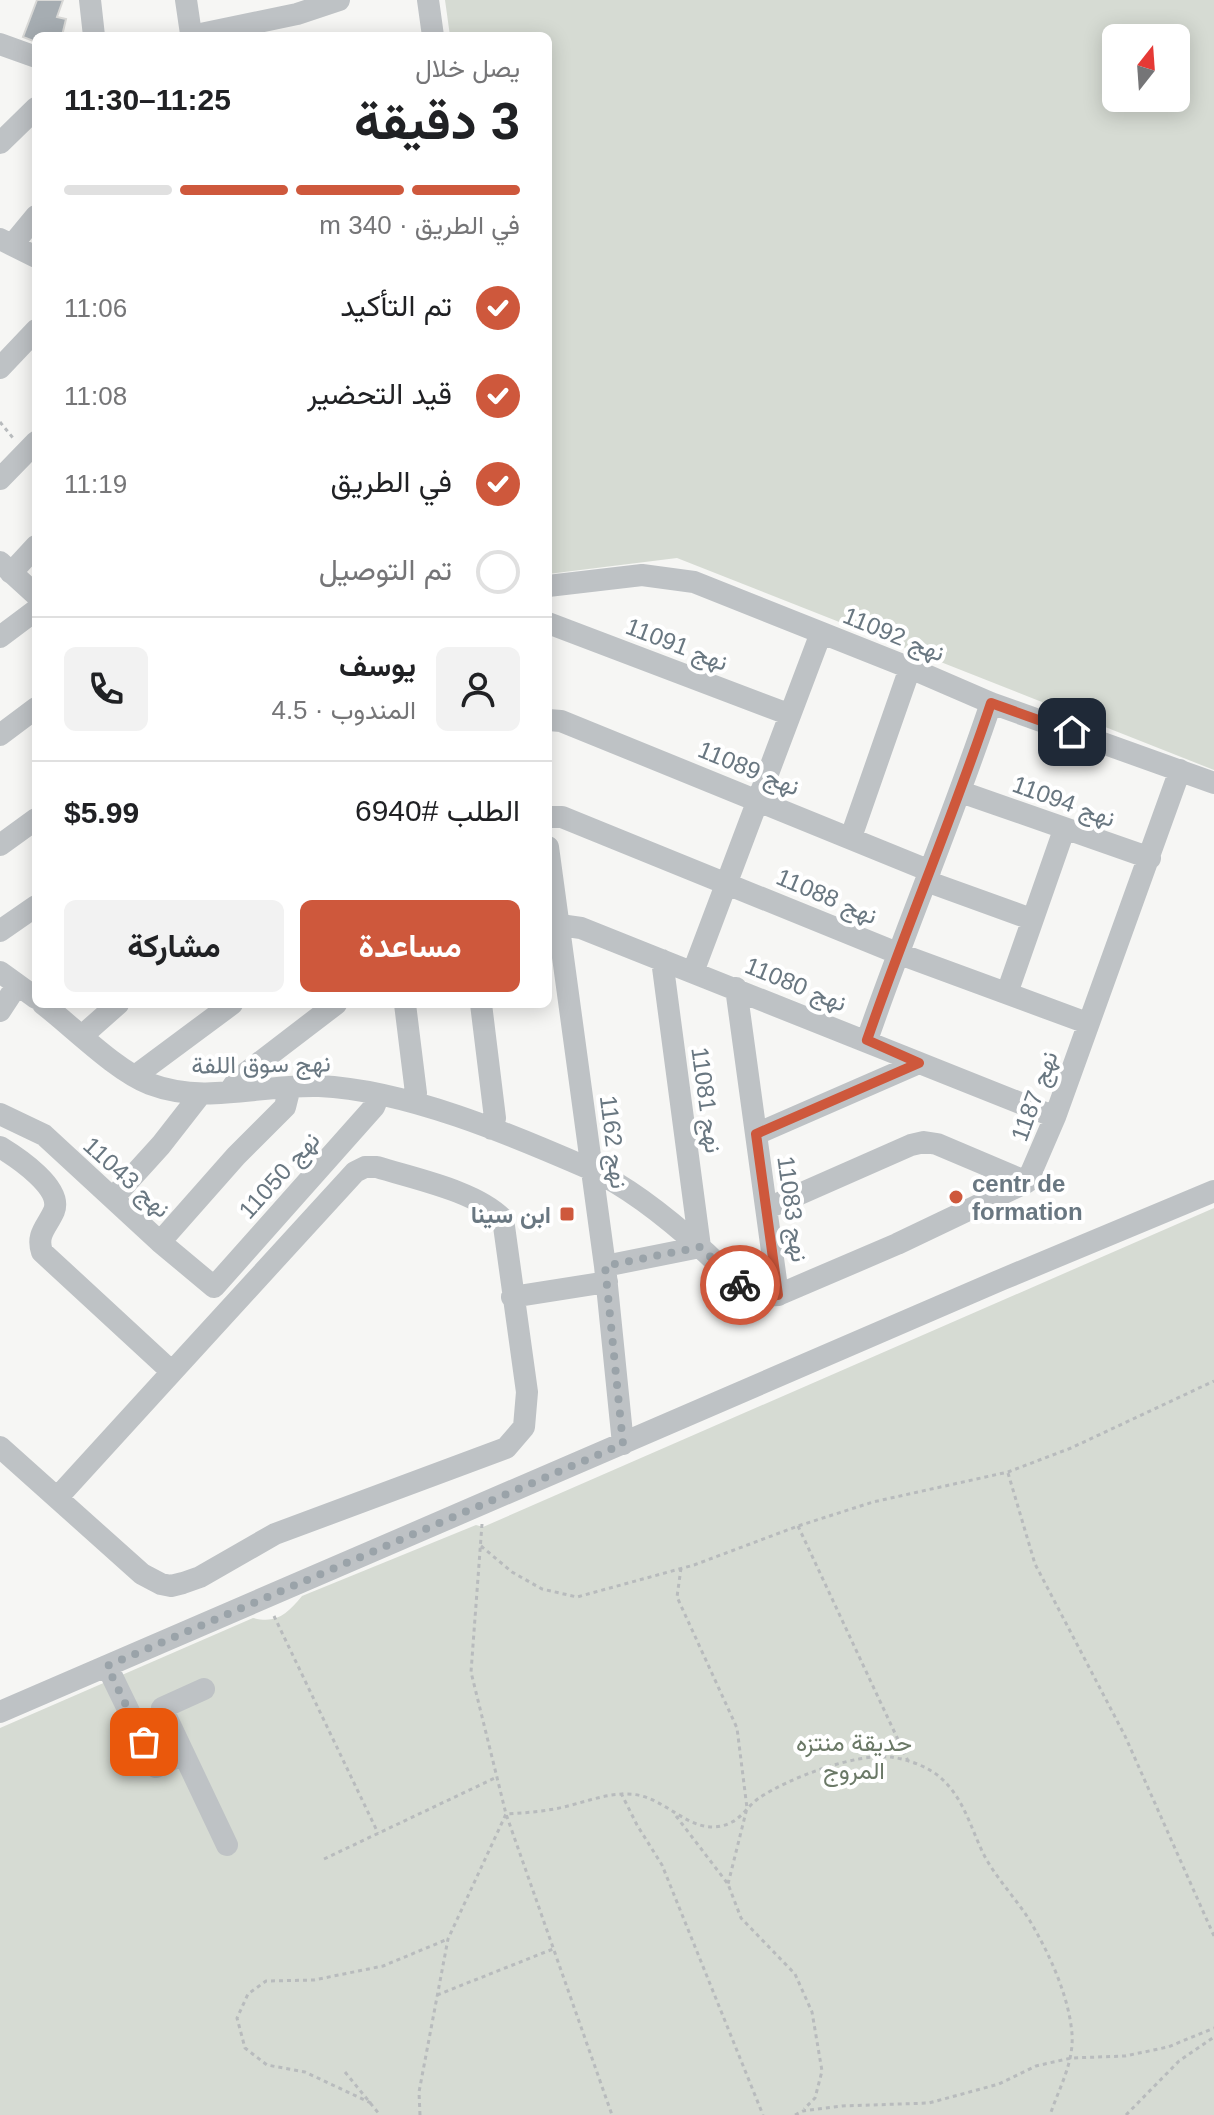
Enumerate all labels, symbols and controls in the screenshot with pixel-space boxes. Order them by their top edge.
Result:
north arrow [1102,24,1190,112]
map controls [1102,24,1190,112]
text: يصل خلال [415,53,520,83]
text: 11:25–11:30 [64,83,231,116]
text: 3 دقيقة [354,92,520,150]
text: في الطريق · 340 m [319,210,520,240]
icon: check [476,286,520,330]
text: تم التأكيد [340,289,452,322]
text: 11:06 [64,293,127,323]
icon: check [476,374,520,418]
text: قيد التحضير [307,377,452,410]
text: 11:08 [64,381,127,411]
icon: check [476,462,520,506]
text: في الطريق [331,465,452,498]
text: 11:19 [64,469,127,499]
text: تم التوصيل [319,553,452,586]
street label: نهج 11092 [838,601,949,670]
street label: نهج 11091 [621,612,732,680]
button: phone [64,647,148,731]
button: person [436,647,520,731]
text: يوسف [339,649,416,682]
text: المندوب · 4.5 [271,695,416,725]
pin [1038,698,1106,766]
icon: home [1050,710,1094,754]
street label: نهج 11089 [693,735,804,804]
street label: نهج 11094 [1008,770,1119,836]
text: الطلب #6940 [355,794,520,827]
text: $5.99 [64,796,139,829]
street label: نهج 11088 [771,863,882,933]
button: مشاركة [64,900,284,992]
button: مساعدة [300,900,520,992]
street label: نهج 11080 [740,951,851,1020]
street label: نهج 11081 [682,1045,728,1155]
street label: نهج 1187 [1005,1047,1066,1146]
street label: نهج سوق اللفة [191,1049,331,1083]
street label: نهج 1162 [591,1094,633,1191]
street label: نهج 11050 [233,1126,328,1226]
street label: نهج 11043 [76,1131,176,1226]
street label: نهج 11083 [768,1154,814,1264]
place label: centr de formation [972,1170,1083,1225]
marker: centr de formation [947,1188,965,1206]
place label: ابن سينا [471,1201,551,1229]
marker: ابن سينا [558,1205,576,1223]
courier [700,1245,780,1325]
icon: bike [718,1263,762,1307]
pin [110,1708,178,1776]
icon: bag [122,1720,166,1764]
park label: حديقة منتزه المروج [796,1729,912,1787]

